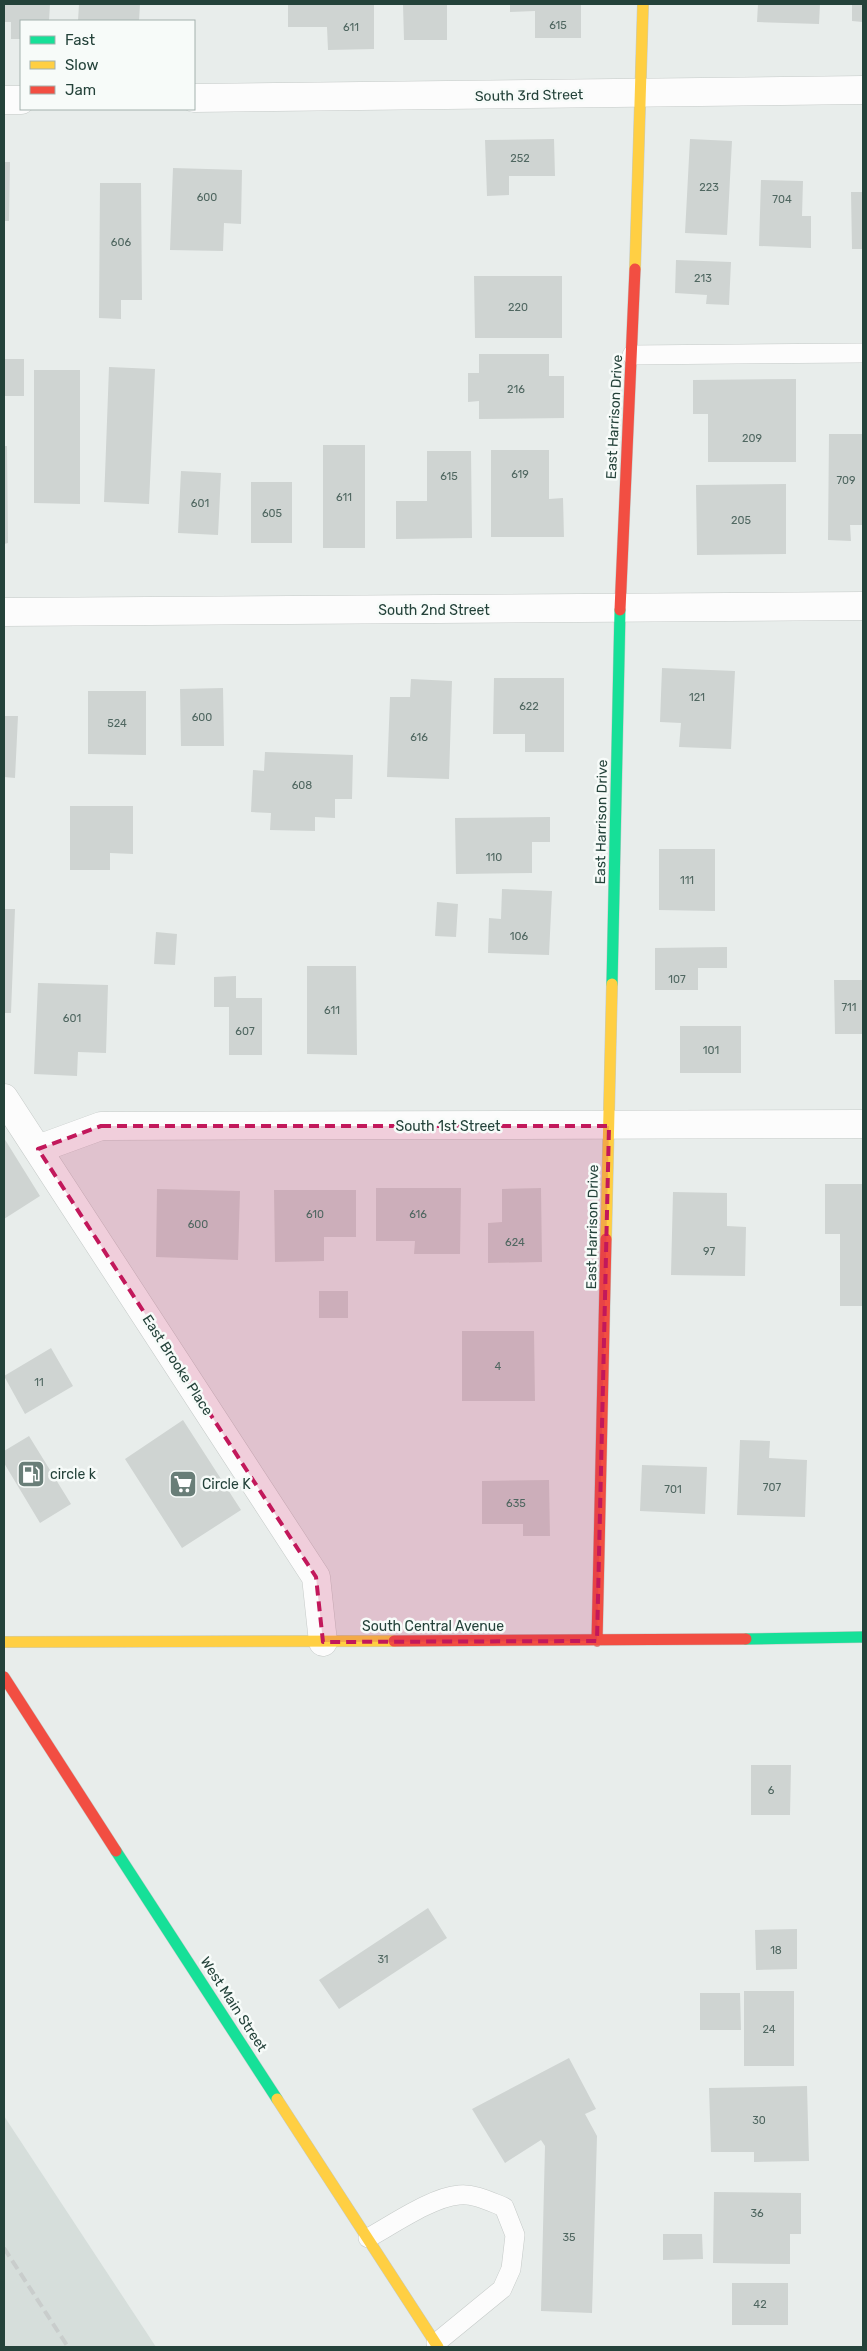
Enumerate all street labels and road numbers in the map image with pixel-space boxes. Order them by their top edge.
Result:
street label: South 3rd Street [475,86,584,105]
street label: East Harrison Drive [603,354,626,480]
street label: South 2nd Street [378,602,490,619]
street label: East Harrison Drive [592,759,611,885]
street label: South 1st Street [395,1118,501,1135]
street label: East Harrison Drive [583,1164,602,1290]
street label: East Brooke Place [139,1312,217,1419]
street label: South Central Avenue [362,1618,504,1635]
street label: West Main Street [197,1954,271,2055]

